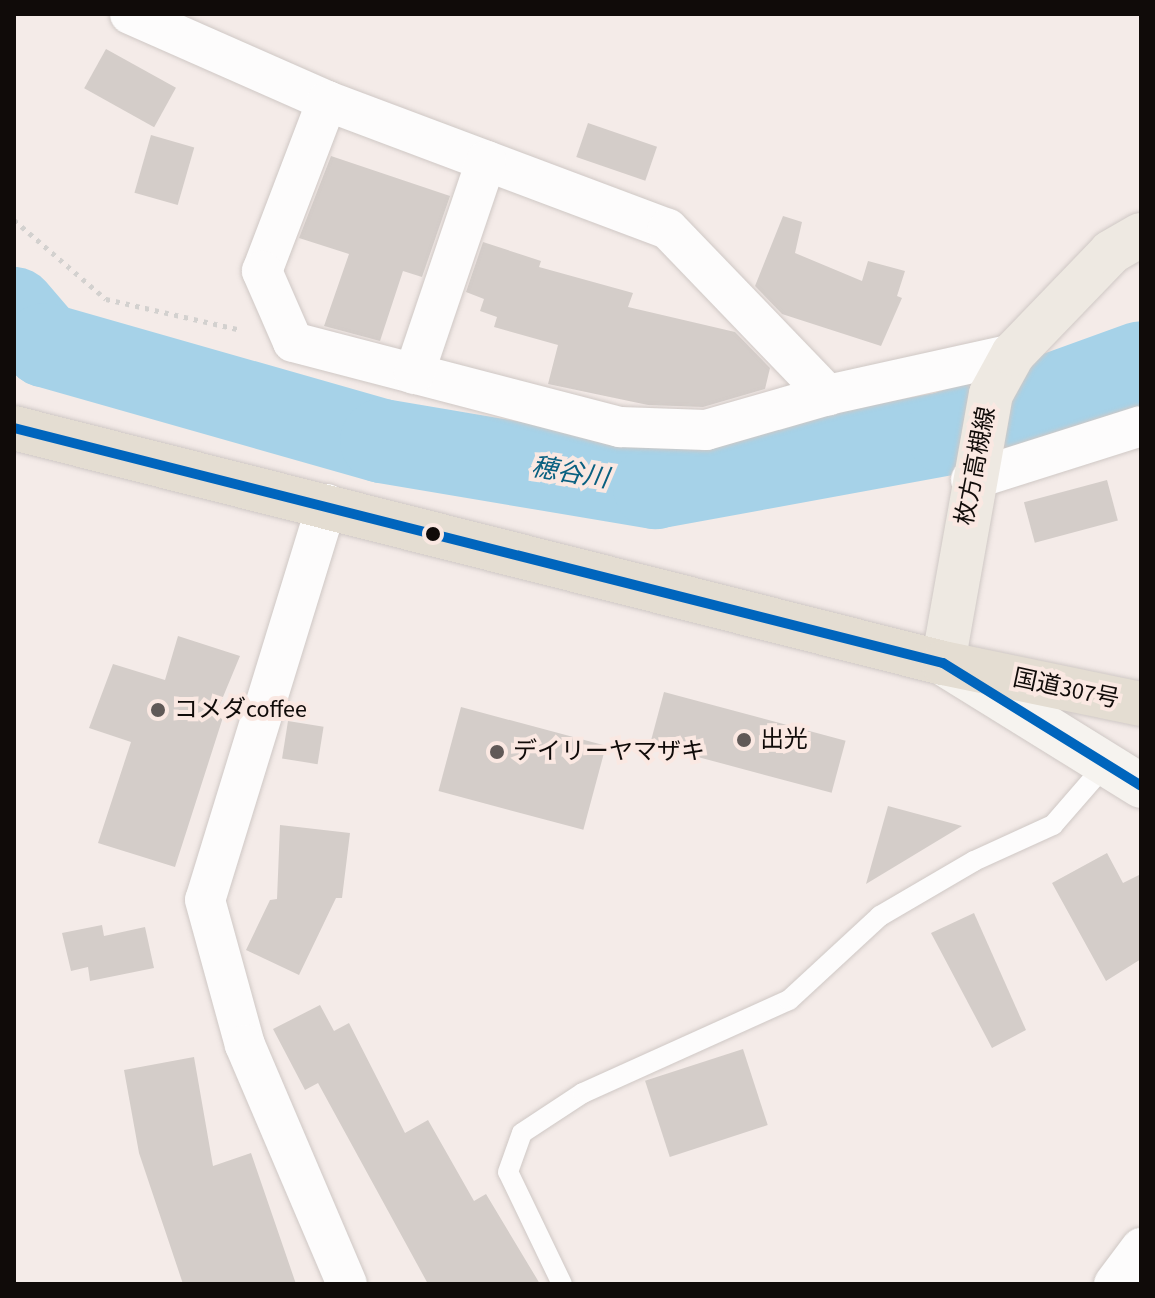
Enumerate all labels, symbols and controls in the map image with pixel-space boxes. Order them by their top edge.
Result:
street label: 枚方高槻線 [950,404,1002,528]
water label: 穂谷川 [529,451,611,495]
unlabelled marker [425,526,441,542]
street label: 国道307号 [1010,664,1122,714]
place label: コメダcoffee [174,696,307,724]
marker: コメダcoffee [149,701,167,719]
place label: 出光 [760,726,808,754]
marker: 出光 [735,731,753,749]
place label: デイリーヤマザキ [513,738,705,766]
marker: デイリーヤマザキ [488,743,506,761]

